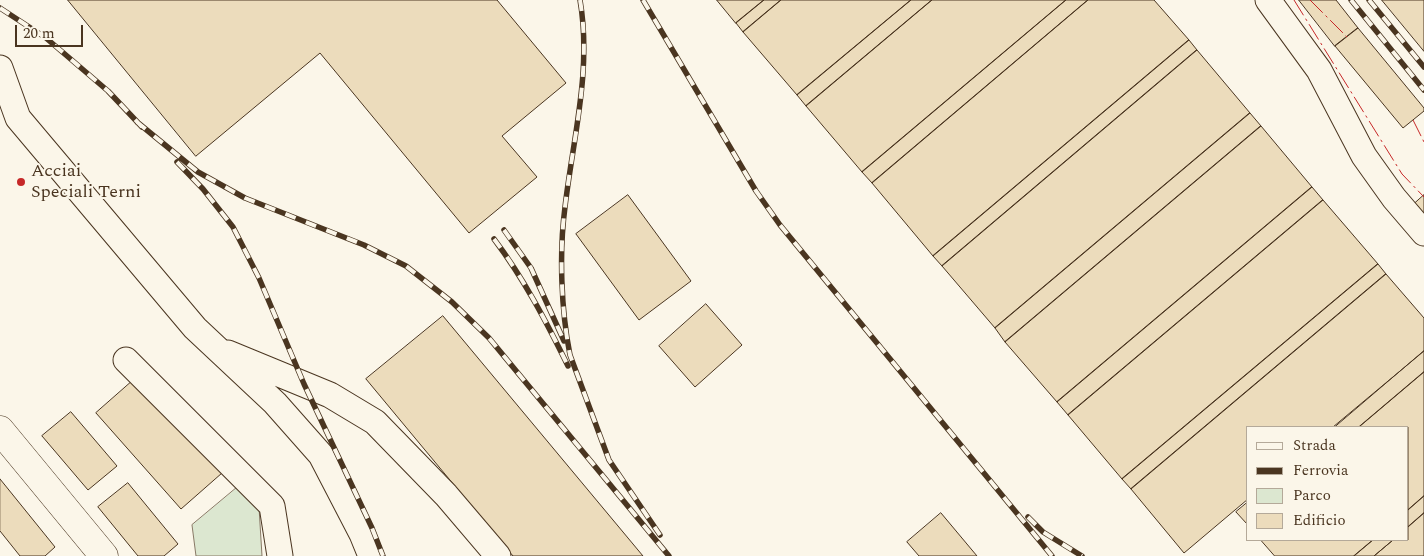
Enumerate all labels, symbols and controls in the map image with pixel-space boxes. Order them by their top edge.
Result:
scale bar [18,15,85,47]
text: 20 m [23,22,55,45]
place label: Acciai Speciali Terni [31,161,141,203]
marker: Acciai Speciali Terni [15,176,27,188]
legend [1246,426,1409,541]
text: Strada [1293,434,1336,457]
text: Ferrovia [1293,459,1348,482]
text: Parco [1293,484,1331,507]
text: Edificio [1293,509,1346,532]

